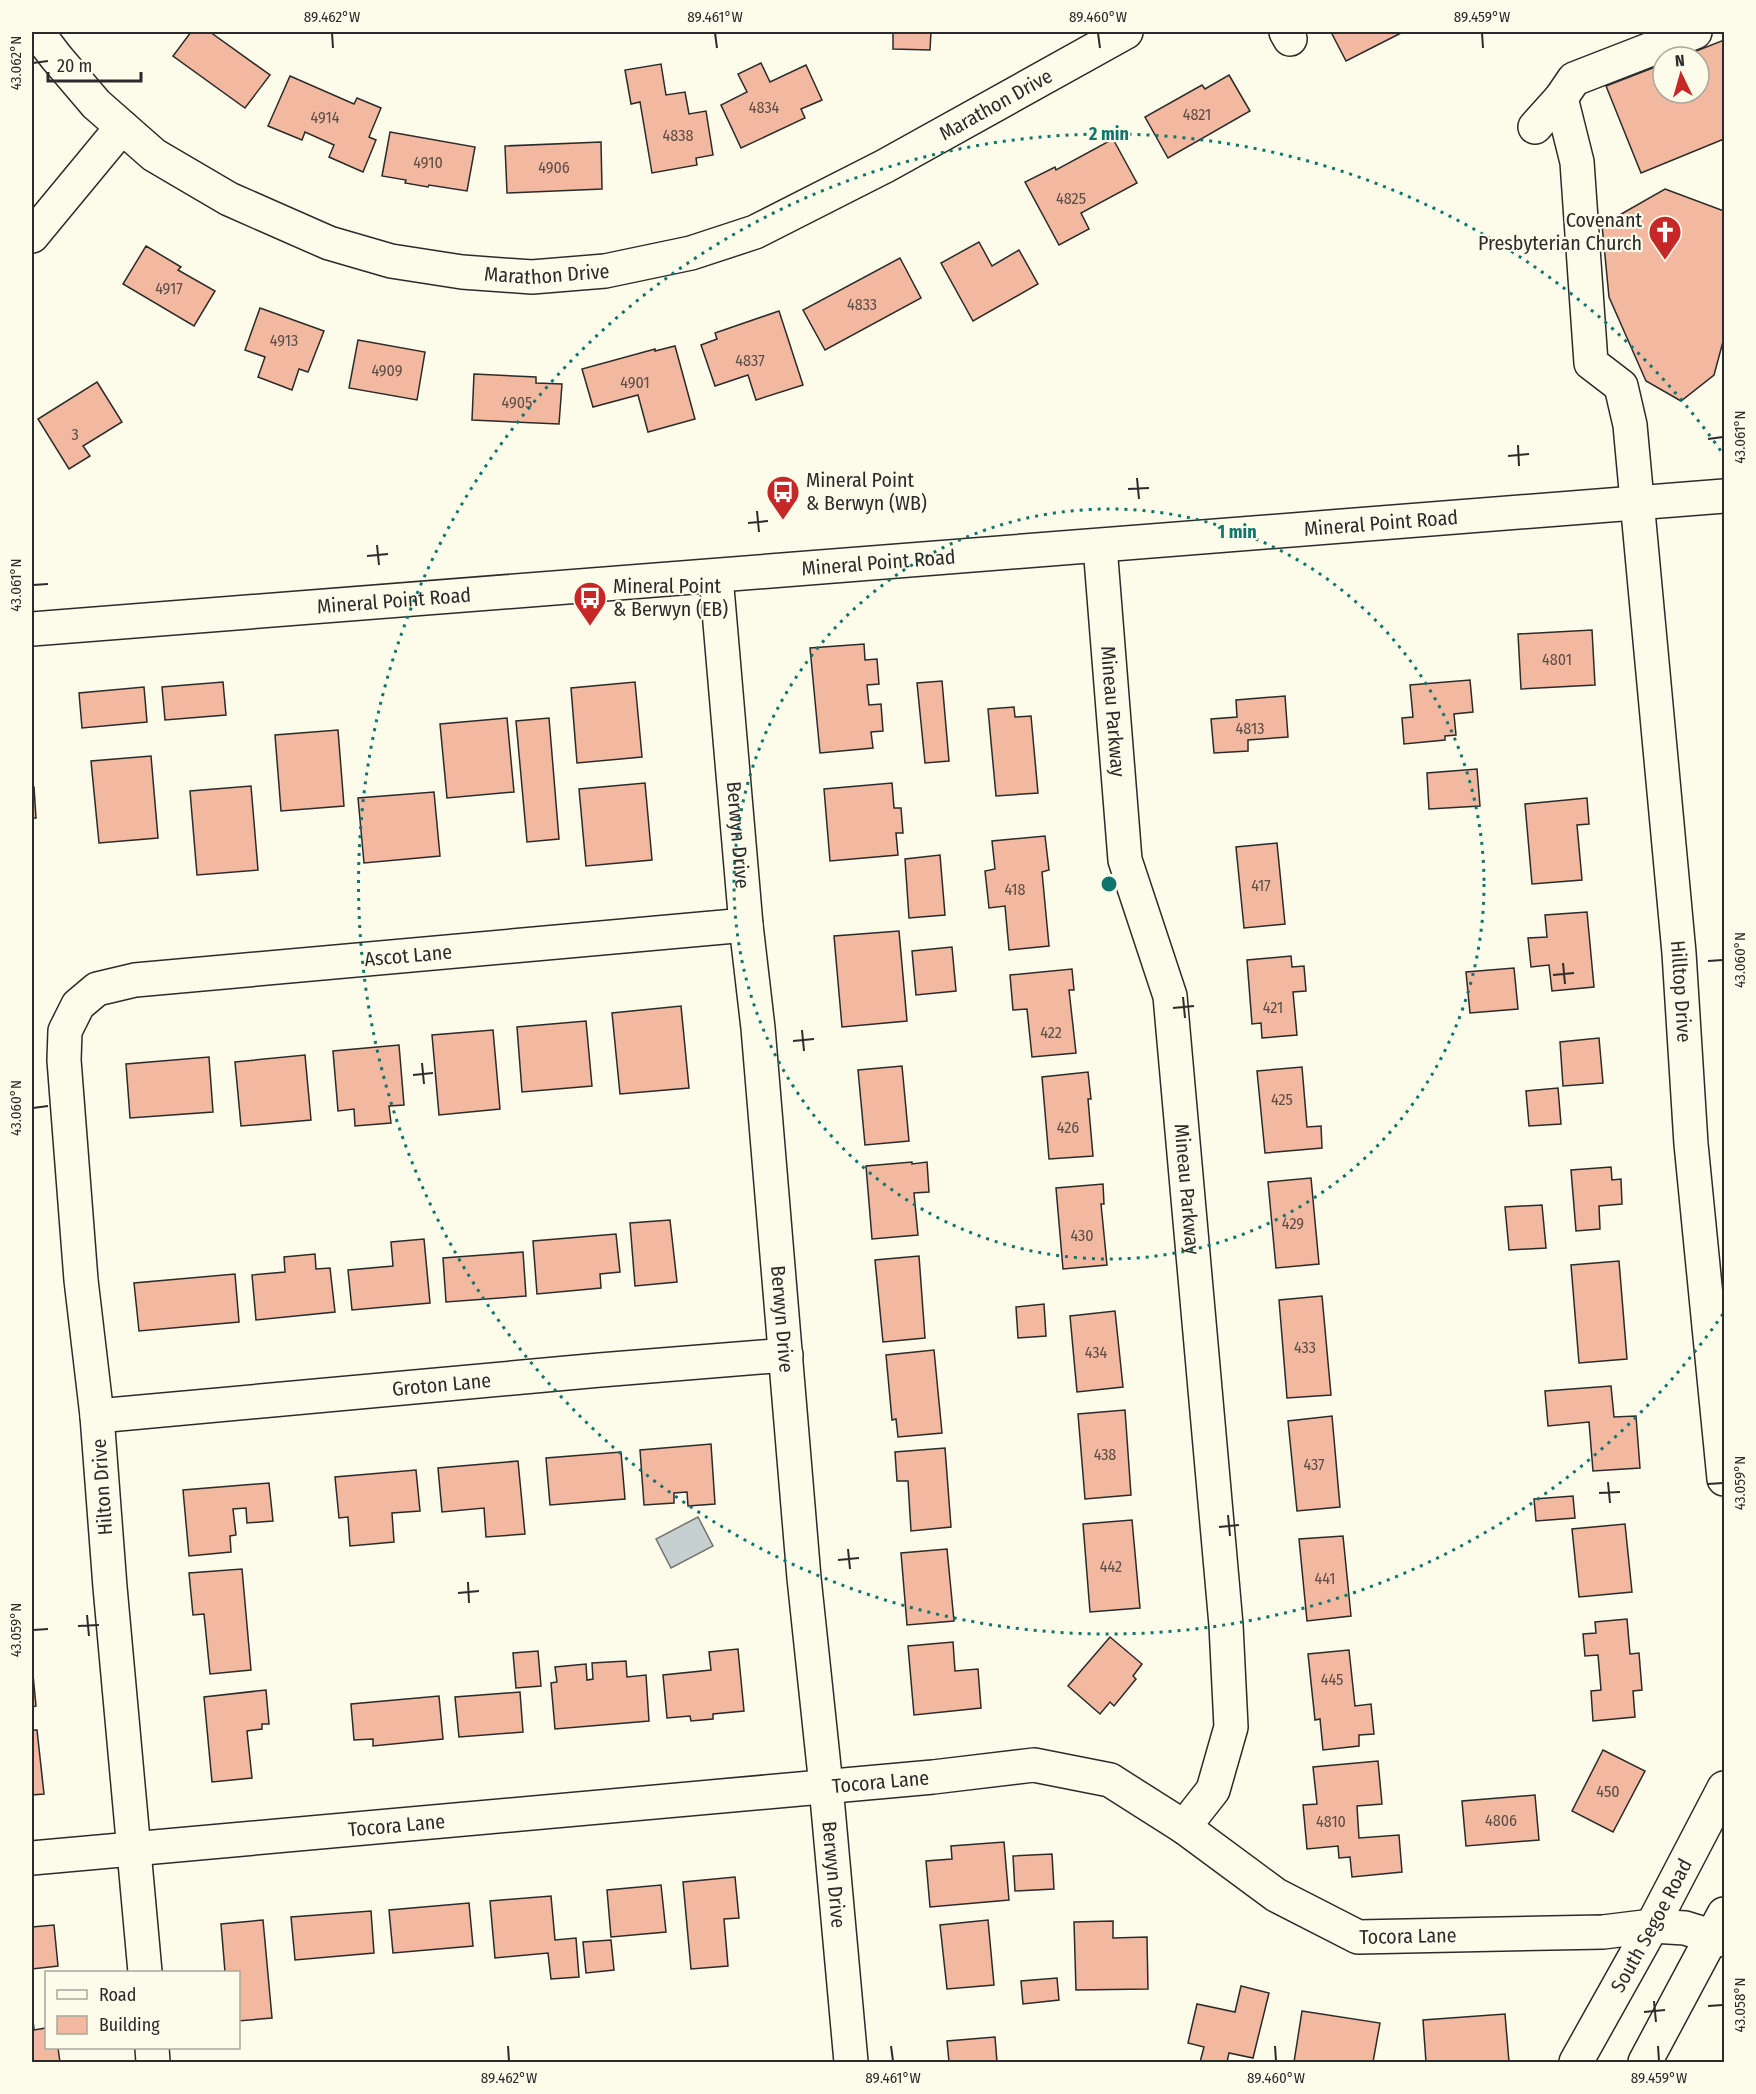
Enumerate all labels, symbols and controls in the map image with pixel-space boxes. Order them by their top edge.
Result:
text: 89.462°W [304,8,360,26]
text: 89.461°W [687,8,743,26]
text: 89.460°W [1069,8,1127,26]
text: 89.459°W [1454,8,1510,26]
text: 43.062°N [7,36,25,90]
scale bar [48,45,141,83]
north arrow [1651,45,1711,105]
text: N [1674,51,1685,70]
text: 20 m [57,55,92,77]
street label: Marathon Drive [935,64,1056,145]
house number: 4834 [749,98,780,117]
house number: 4821 [1183,105,1211,124]
house number: 4914 [311,108,340,127]
text: 2 min [1088,123,1129,145]
house number: 4838 [663,126,693,145]
house number: 4910 [413,153,443,172]
house number: 4906 [538,158,570,177]
house number: 4825 [1056,189,1086,208]
place label: Covenant Presbyterian Church [1478,208,1642,255]
church icon: Covenant Presbyterian Church [1647,214,1683,261]
street label: Marathon Drive [483,259,610,289]
house number: 4917 [155,279,183,298]
house number: 4833 [847,295,877,314]
house number: 4913 [270,331,298,350]
house number: 4837 [735,351,765,370]
house number: 4909 [371,361,403,380]
house number: 4901 [620,373,650,392]
house number: 4905 [502,393,532,412]
text: 43.061°N [1731,410,1749,464]
house number: 3 [71,425,79,444]
place label: Mineral Point & Berwyn (WB) [806,468,927,515]
bus stop icon: Mineral Point & Berwyn (WB) [765,474,801,521]
street label: Mineral Point Road [1303,505,1459,541]
text: 1 min [1217,521,1257,543]
street label: Mineral Point Road [800,544,956,580]
text: 43.061°N [7,558,25,612]
place label: Mineral Point & Berwyn (EB) [613,574,728,621]
bus stop icon: Mineral Point & Berwyn (EB) [572,580,608,627]
street label: Mineral Point Road [316,583,472,619]
street label: Mineau Parkway [1096,645,1130,778]
house number: 4801 [1542,650,1572,669]
house number: 4813 [1236,719,1264,738]
street label: Berwyn Drive [722,780,755,890]
centre of rings [1099,874,1119,894]
house number: 417 [1251,876,1271,895]
house number: 418 [1004,880,1026,899]
text: 43.060°N [1731,932,1749,988]
street label: Hilltop Drive [1666,939,1697,1043]
street label: Ascot Lane [363,940,453,971]
house number: 421 [1263,998,1283,1017]
house number: 422 [1040,1023,1062,1042]
text: 43.060°N [7,1080,25,1136]
house number: 425 [1271,1090,1293,1109]
house number: 426 [1057,1118,1079,1137]
street label: Mineau Parkway [1169,1123,1205,1256]
house number: 429 [1282,1214,1304,1233]
house number: 430 [1070,1226,1094,1245]
street label: Berwyn Drive [766,1264,799,1374]
house number: 433 [1294,1338,1316,1357]
house number: 434 [1085,1343,1107,1362]
street label: Groton Lane [391,1368,492,1401]
street label: Hilton Drive [87,1438,117,1536]
house number: 438 [1094,1445,1116,1464]
house number: 437 [1303,1455,1325,1474]
text: 43.059°N [1731,1456,1749,1510]
house number: 442 [1100,1557,1122,1576]
house number: 441 [1315,1569,1335,1588]
text: 43.059°N [7,1603,25,1657]
house number: 445 [1321,1670,1343,1689]
street label: Tocora Lane [831,1765,930,1798]
house number: 450 [1596,1782,1620,1801]
street label: Tocora Lane [347,1809,446,1842]
house number: 4806 [1485,1811,1517,1830]
house number: 4810 [1316,1812,1346,1831]
street label: Berwyn Drive [817,1820,851,1929]
street label: South Segoe Road [1605,1855,1697,1996]
street label: Tocora Lane [1359,1923,1457,1949]
legend [45,1971,240,2049]
text: 43.058°N [1731,1977,1749,2033]
text: Road [99,1984,136,2006]
text: Building [99,2014,160,2036]
text: 89.462°W [481,2069,537,2087]
text: 89.461°W [865,2069,921,2087]
text: 89.460°W [1247,2069,1305,2087]
text: 89.459°W [1631,2069,1687,2087]

